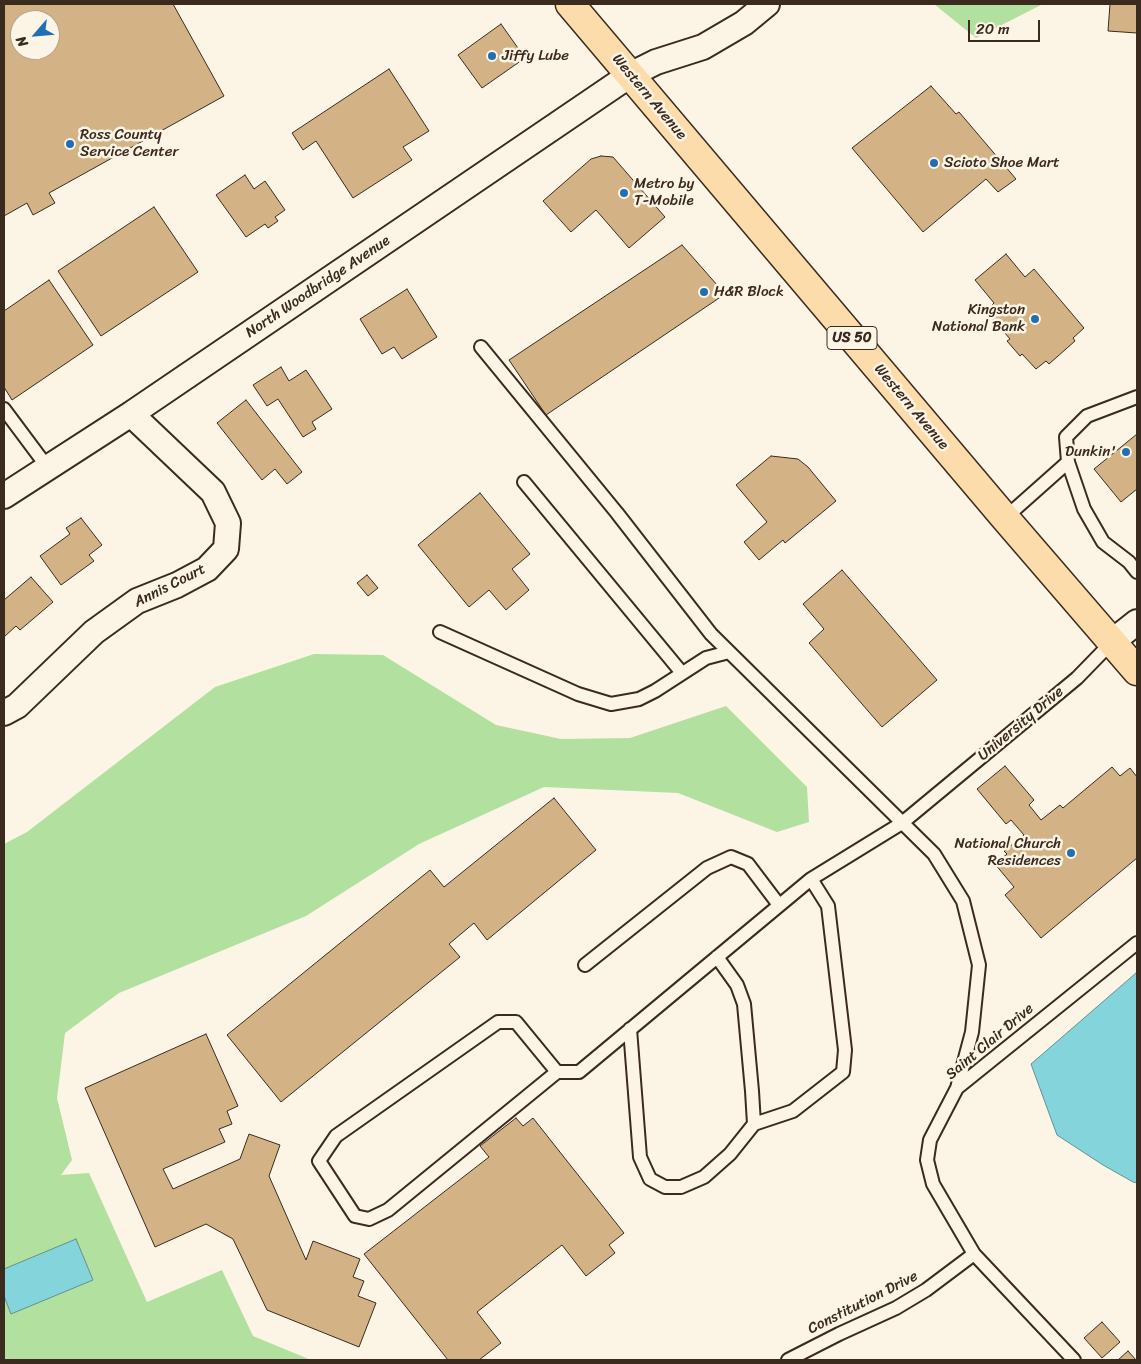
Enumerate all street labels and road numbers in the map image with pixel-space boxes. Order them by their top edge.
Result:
street label: Western Avenue [608,50,690,144]
street label: North Woodbridge Avenue [242,232,394,342]
road number: US 50 [827,326,877,349]
street label: Western Avenue [870,360,952,454]
street label: Annis Court [131,560,209,612]
street label: University Drive [975,683,1067,765]
street label: Saint Clair Drive [942,1000,1038,1084]
street label: Constitution Drive [805,1268,921,1338]

